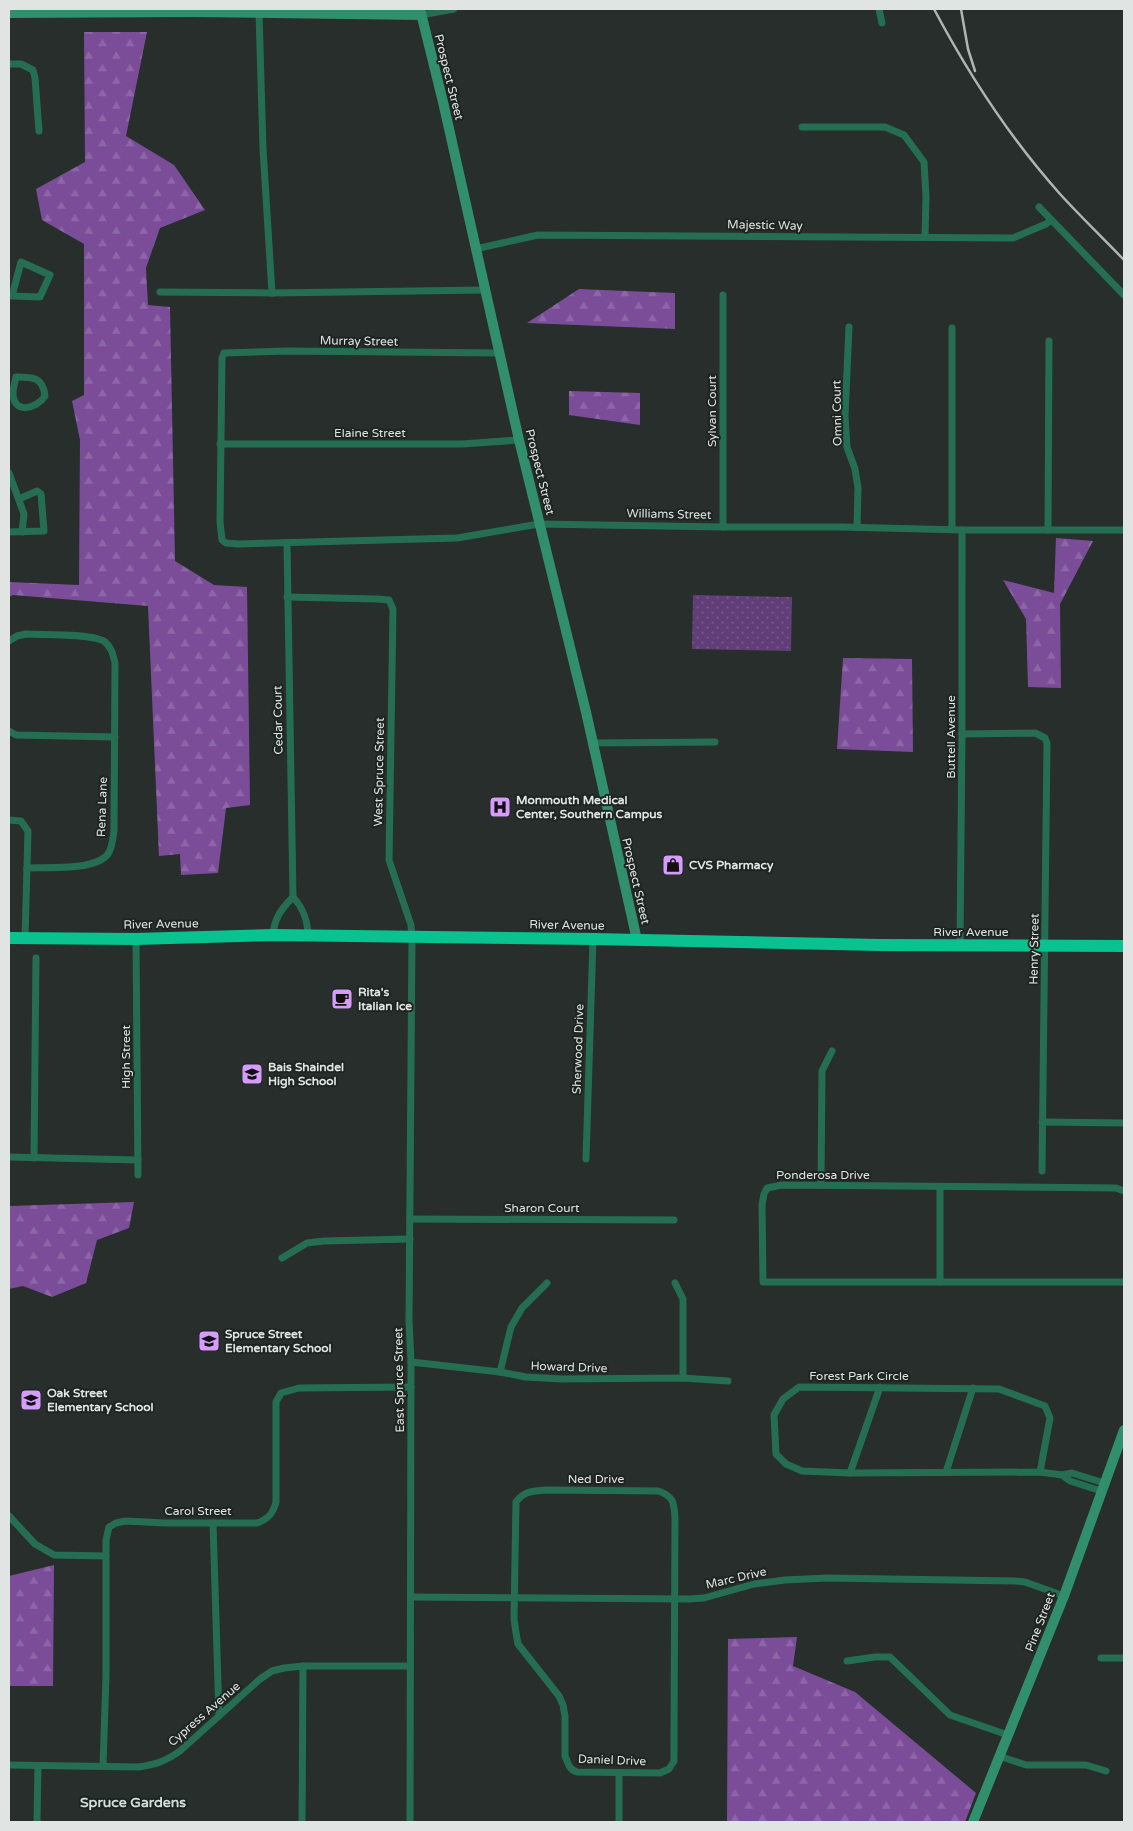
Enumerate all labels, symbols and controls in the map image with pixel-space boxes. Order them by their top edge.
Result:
street label: Prospect Street [432,33,467,122]
street label: Majestic Way [727,217,804,233]
street label: Murray Street [320,333,399,349]
street label: Sylvan Court [705,375,719,447]
street label: Omni Court [829,379,845,446]
street label: Elaine Street [334,426,406,440]
street label: Prospect Street [523,428,558,517]
street label: Williams Street [626,506,712,522]
street label: Cedar Court [270,685,286,755]
street label: Buttell Avenue [944,695,958,779]
street label: West Spruce Street [371,717,387,827]
street label: Rena Lane [94,776,110,837]
place label: Monmouth Medical Center, Southern Campus [516,793,663,822]
hospital icon: Monmouth Medical Center, Southern Campus [488,795,512,819]
street label: Prospect Street [619,836,653,926]
shop icon: CVS Pharmacy [661,853,685,877]
place label: CVS Pharmacy [689,858,774,873]
street label: Henry Street [1026,913,1042,985]
street label: River Avenue [123,916,199,932]
street label: River Avenue [529,917,605,933]
street label: River Avenue [933,925,1009,939]
place label: Rita's Italian Ice [358,985,412,1013]
cafe icon: Rita's Italian Ice [330,987,354,1011]
street label: Sherwood Drive [569,1003,587,1094]
street label: High Street [119,1024,133,1089]
place label: Bais Shaindel High School [268,1060,344,1089]
school or university icon: Bais Shaindel High School [240,1062,264,1086]
street label: Ponderosa Drive [776,1168,870,1182]
street label: Sharon Court [504,1201,580,1215]
place label: Spruce Street Elementary School [225,1327,332,1356]
street label: East Spruce Street [391,1327,407,1433]
school or university icon: Spruce Street Elementary School [197,1329,221,1353]
street label: Howard Drive [530,1359,608,1375]
street label: Forest Park Circle [809,1369,909,1383]
place label: Oak Street Elementary School [47,1386,154,1415]
school or university icon: Oak Street Elementary School [19,1388,43,1412]
street label: Ned Drive [568,1472,624,1486]
street label: Carol Street [164,1504,232,1518]
street label: Marc Drive [704,1564,768,1592]
street label: Pine Street [1022,1590,1058,1654]
street label: Cypress Avenue [165,1679,243,1749]
street label: Daniel Drive [578,1752,647,1768]
district label: Spruce Gardens [80,1794,186,1811]

